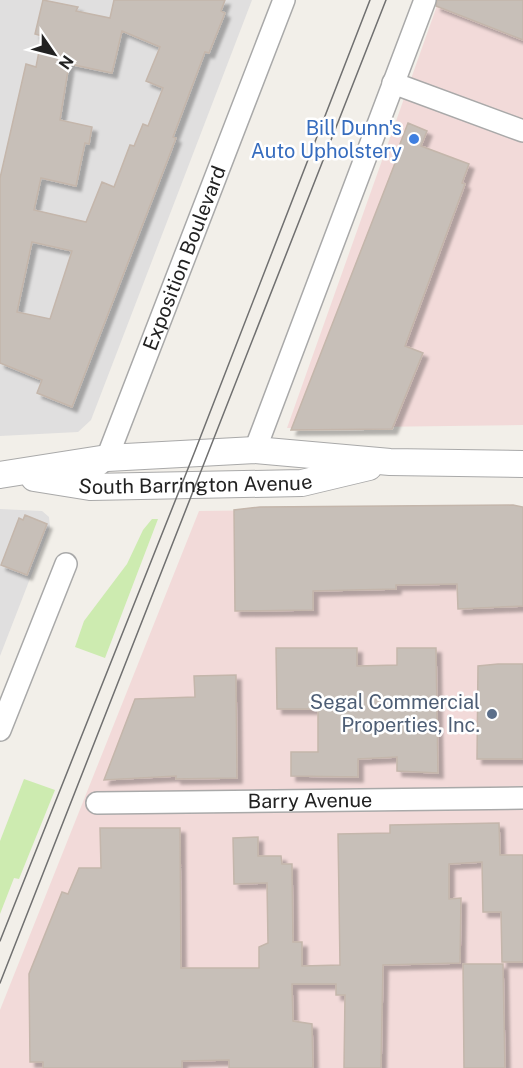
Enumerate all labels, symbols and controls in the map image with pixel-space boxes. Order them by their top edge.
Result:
north arrow [24,24,84,84]
text: N [55,52,77,73]
place label: Bill Dunn's Auto Upholstery [251,116,402,163]
marker: Bill Dunn's Auto Upholstery [407,132,421,146]
street label: Exposition Boulevard [138,162,231,354]
street label: South Barrington Avenue [77,469,315,499]
place label: Segal Commercial Properties, Inc. [310,690,480,737]
marker: Segal Commercial Properties, Inc. [485,707,499,721]
street label: Barry Avenue [248,788,372,813]

